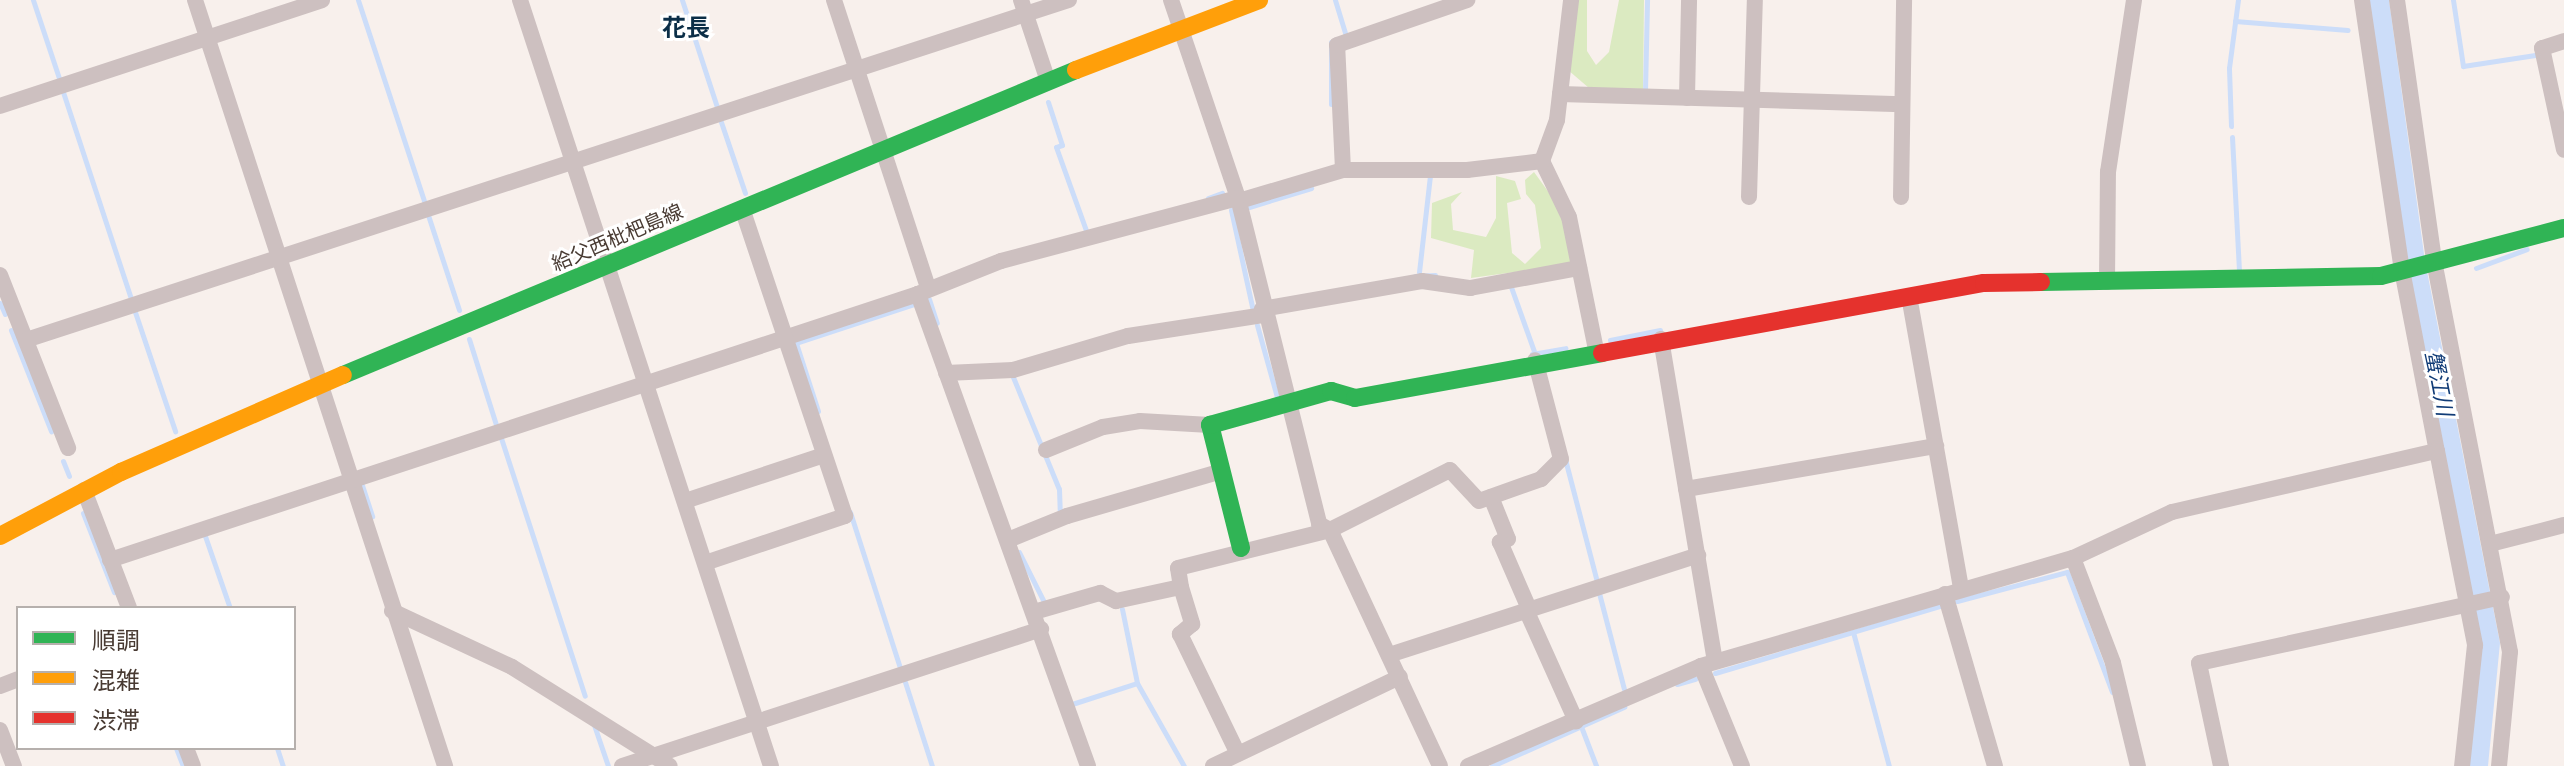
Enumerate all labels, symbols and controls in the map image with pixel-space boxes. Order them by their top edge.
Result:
district label: 花長 [662,13,710,41]
street label: 給父西枇杷島線 [548,199,686,275]
water label: 蟹江川 [2421,348,2459,418]
legend [16,606,296,750]
text: 順調 [92,623,140,656]
text: 混雑 [92,663,140,696]
text: 渋滞 [92,703,140,736]

